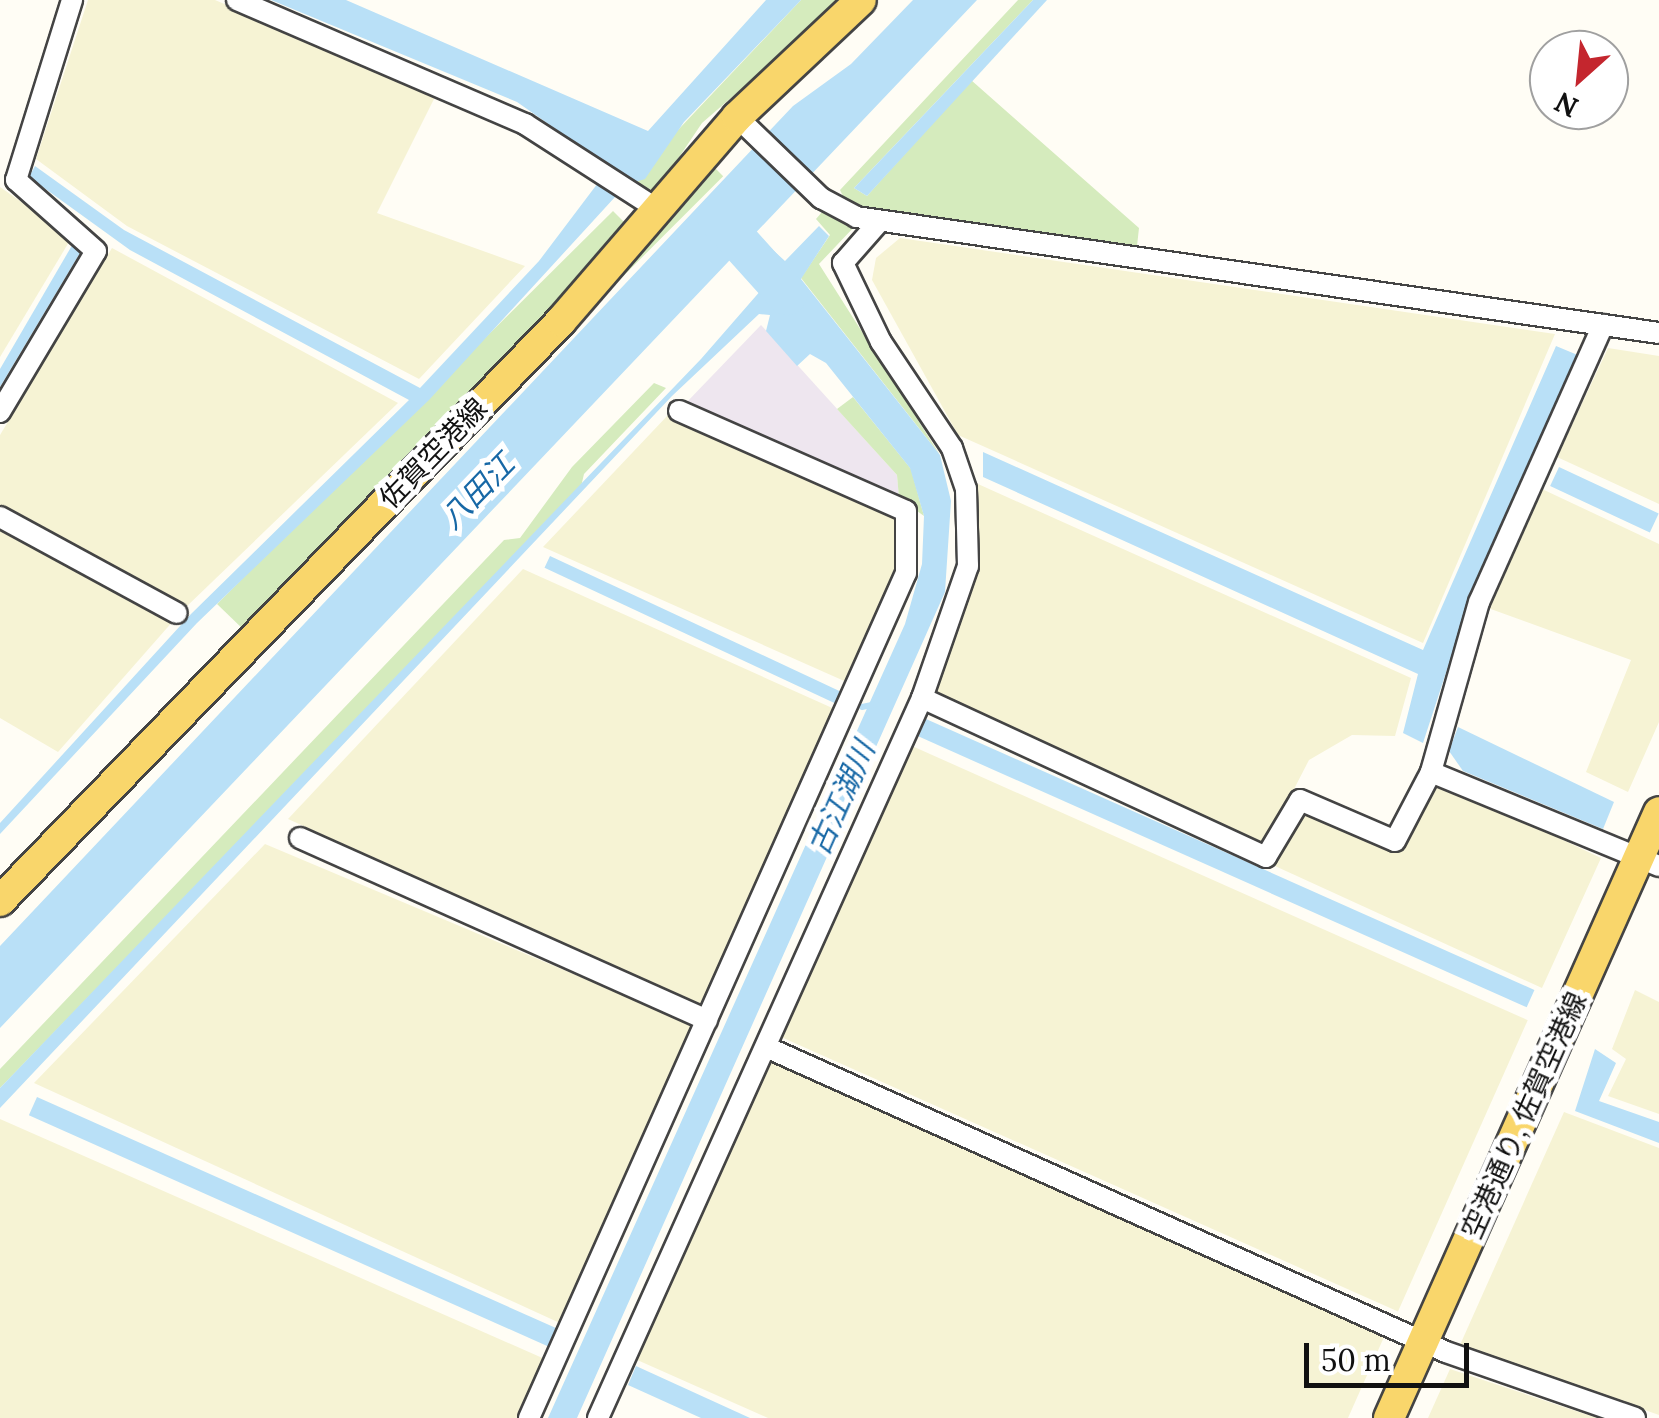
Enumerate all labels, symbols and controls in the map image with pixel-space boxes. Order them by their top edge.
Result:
north arrow [1529,30,1629,130]
text: N [1548,84,1584,126]
street label: 佐賀空港線 [372,391,494,515]
water label: 八田江 [433,446,521,536]
water label: 古江湖川 [800,736,882,860]
street label: 空港通り, 佐賀空港線 [1454,986,1594,1244]
scale bar [1309,1323,1474,1385]
text: 50 m [1321,1341,1391,1379]

